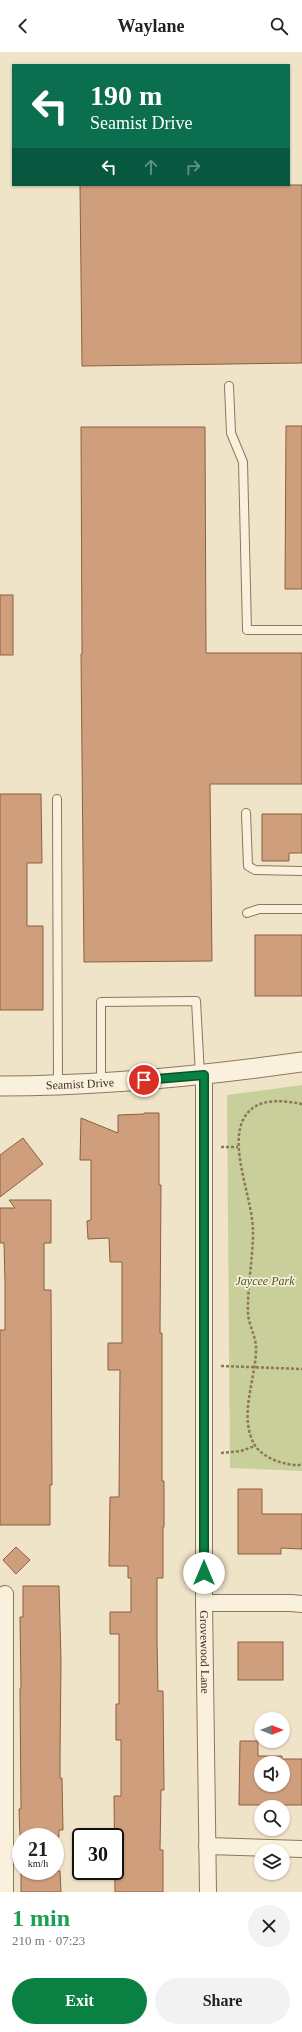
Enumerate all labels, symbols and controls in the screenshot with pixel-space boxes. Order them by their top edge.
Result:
icon: back [12,15,34,37]
icon: search [268,15,290,37]
text: Waylane [117,16,185,36]
icon: left [24,80,76,132]
text: 190 m [90,80,162,111]
text: Seamist Drive [90,113,192,133]
icon: left [98,156,120,178]
icon: ahead [140,156,162,178]
icon: right [182,156,204,178]
pin [127,1063,161,1097]
icon: arrive [133,1069,155,1091]
street label: Seamist Drive [46,1075,115,1092]
park label: Jaycee Park [236,1274,295,1288]
position arrow [183,1552,225,1594]
street label: Grovewood Lane [197,1610,212,1694]
north arrow [254,1712,290,1748]
map controls [254,1712,290,1880]
button: sound [254,1756,290,1792]
button: search [254,1800,290,1836]
speed limit sign: 30 [72,1828,124,1880]
text: 21 [28,1838,48,1860]
button: layers [254,1844,290,1880]
text: km/h [28,1858,48,1869]
text: 1 min [12,1905,70,1931]
button: close [248,1905,290,1947]
text: 210 m · 07:23 [12,1933,85,1948]
button: Exit [12,1978,147,2024]
button: Share [155,1978,290,2024]

